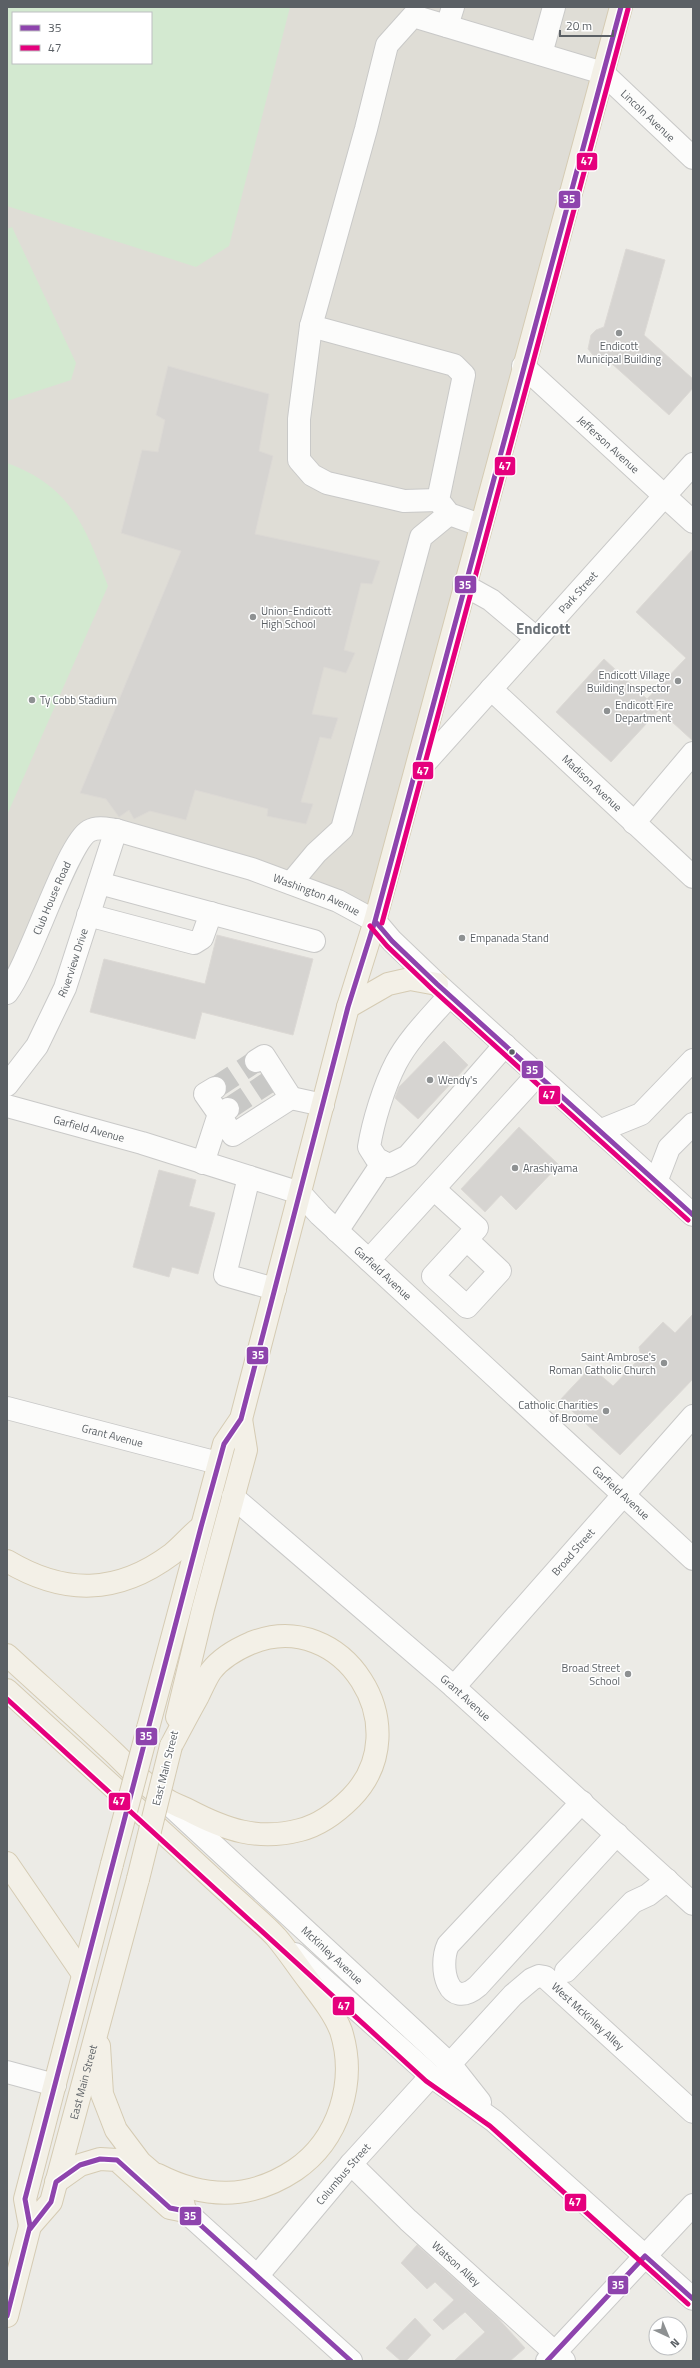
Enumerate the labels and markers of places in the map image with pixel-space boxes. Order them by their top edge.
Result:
marker: Endicott Municipal Building [614,328,624,338]
place label: Endicott Municipal Building [577,338,661,367]
place label: Union-Endicott High School [261,603,332,632]
marker: Union-Endicott High School [248,612,258,622]
place label: Endicott Village Building Inspector [587,667,670,696]
marker: Endicott Village Building Inspector [673,676,683,686]
place label: Ty Cobb Stadium [40,692,117,708]
marker: Ty Cobb Stadium [27,695,37,705]
place label: Endicott Fire Department [615,697,674,726]
marker: Endicott Fire Department [602,706,612,716]
place label: Empanada Stand [470,930,549,946]
marker: Empanada Stand [457,933,467,943]
unlabelled marker [507,1047,517,1057]
place label: Wendy's [438,1072,477,1088]
marker: Wendy's [425,1075,435,1085]
place label: Arashiyama [523,1160,578,1176]
marker: Arashiyama [510,1163,520,1173]
place label: Saint Ambrose's Roman Catholic Church [549,1349,656,1378]
marker: Saint Ambrose's Roman Catholic Church [659,1358,669,1368]
place label: Catholic Charities of Broome [518,1397,598,1426]
marker: Catholic Charities of Broome [601,1406,611,1416]
place label: Broad Street School [562,1660,620,1689]
marker: Broad Street School [623,1669,633,1679]

